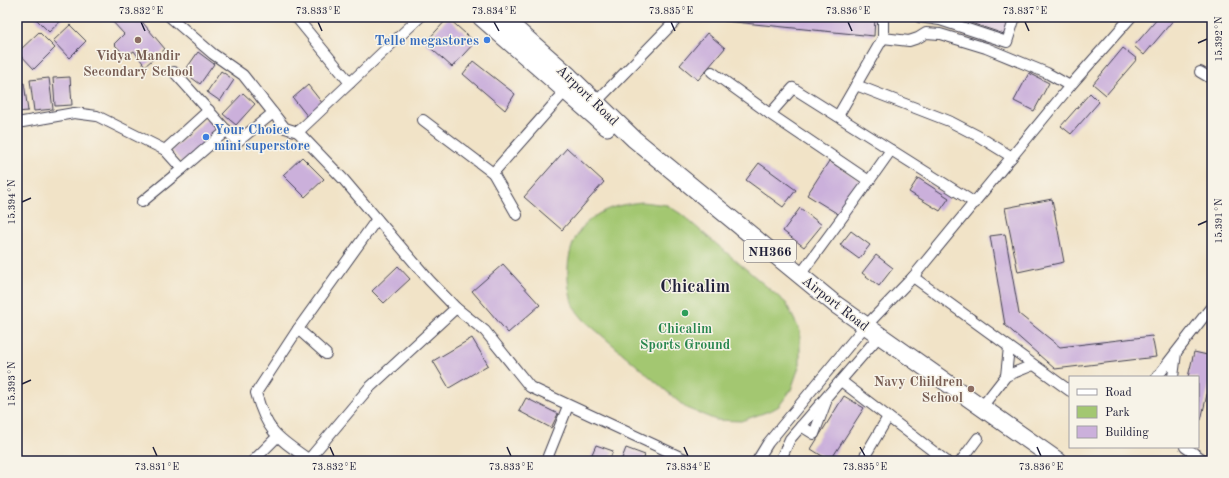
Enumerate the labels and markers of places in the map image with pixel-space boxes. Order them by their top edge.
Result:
place label: Telle megastores [375,34,479,48]
marker: Vidya Mandir Secondary School [133,35,143,45]
marker: Telle megastores [482,35,492,45]
place label: Vidya Mandir Secondary School [83,49,193,79]
place label: Your Choice mini superstore [214,123,310,153]
marker: Your Choice mini superstore [201,132,211,142]
marker: Chicalim Sports Ground [680,308,690,318]
place label: Chicalim Sports Ground [640,322,731,352]
place label: Navy Children School [874,375,963,405]
marker: Navy Children School [966,384,976,394]

